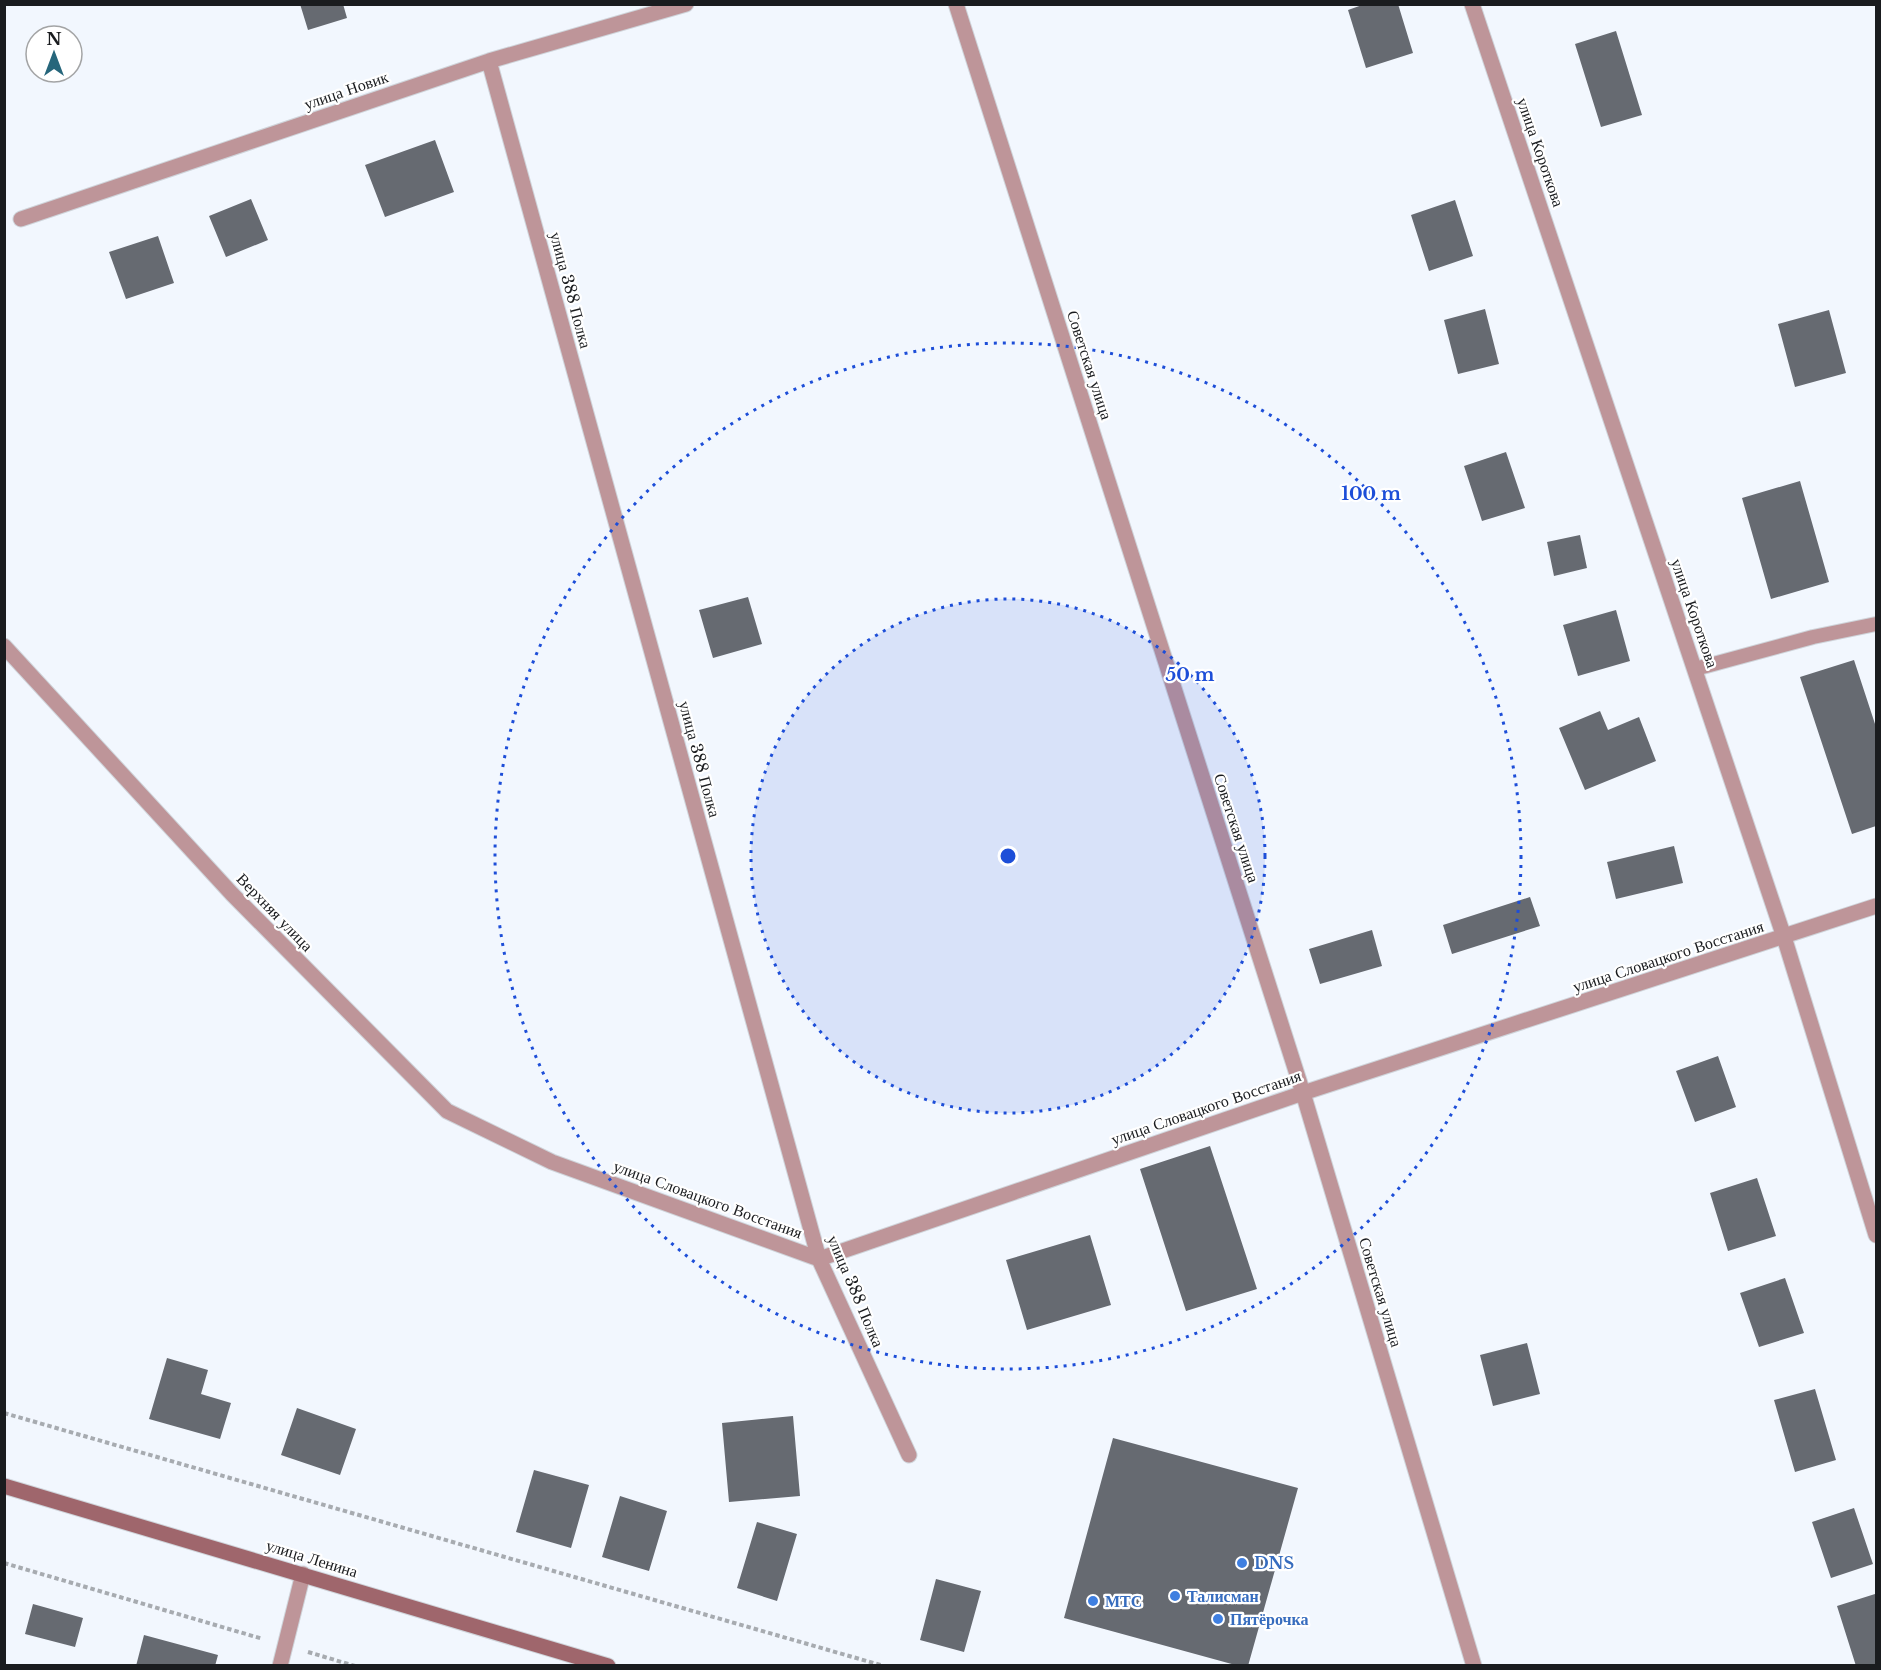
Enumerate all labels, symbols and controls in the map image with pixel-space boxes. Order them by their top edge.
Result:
north arrow [24,24,84,84]
text: N [46,29,62,49]
street label: улица Новик [301,66,391,114]
street label: улица Короткова [1513,95,1569,209]
street label: улица 388 Полка [546,230,596,350]
street label: Советская улица [1063,308,1117,422]
text: 100 m [1341,483,1401,505]
street label: улица Короткова [1667,556,1723,670]
text: 50 m [1166,664,1215,686]
street label: улица 388 Полка [675,699,725,819]
street label: Советская улица [1210,771,1264,885]
centre of rings [998,846,1018,866]
street label: Верхняя улица [233,869,317,955]
street label: улица Словацкого Восстания [1570,915,1767,996]
street label: улица Словацкого Восстания [1108,1065,1304,1149]
street label: улица Словацкого Восстания [611,1155,806,1243]
street label: улица 388 Полка [823,1232,889,1350]
street label: Советская улица [1355,1235,1407,1349]
street label: улица Ленина [264,1535,360,1581]
place label: DNS [1254,1553,1294,1573]
marker: DNS [1235,1556,1249,1570]
place label: Талисман [1187,1586,1259,1606]
marker: Талисман [1168,1589,1182,1603]
place label: МТС [1105,1591,1142,1611]
marker: МТС [1086,1594,1100,1608]
place label: Пятёрочка [1230,1609,1309,1629]
marker: Пятёрочка [1211,1612,1225,1626]

